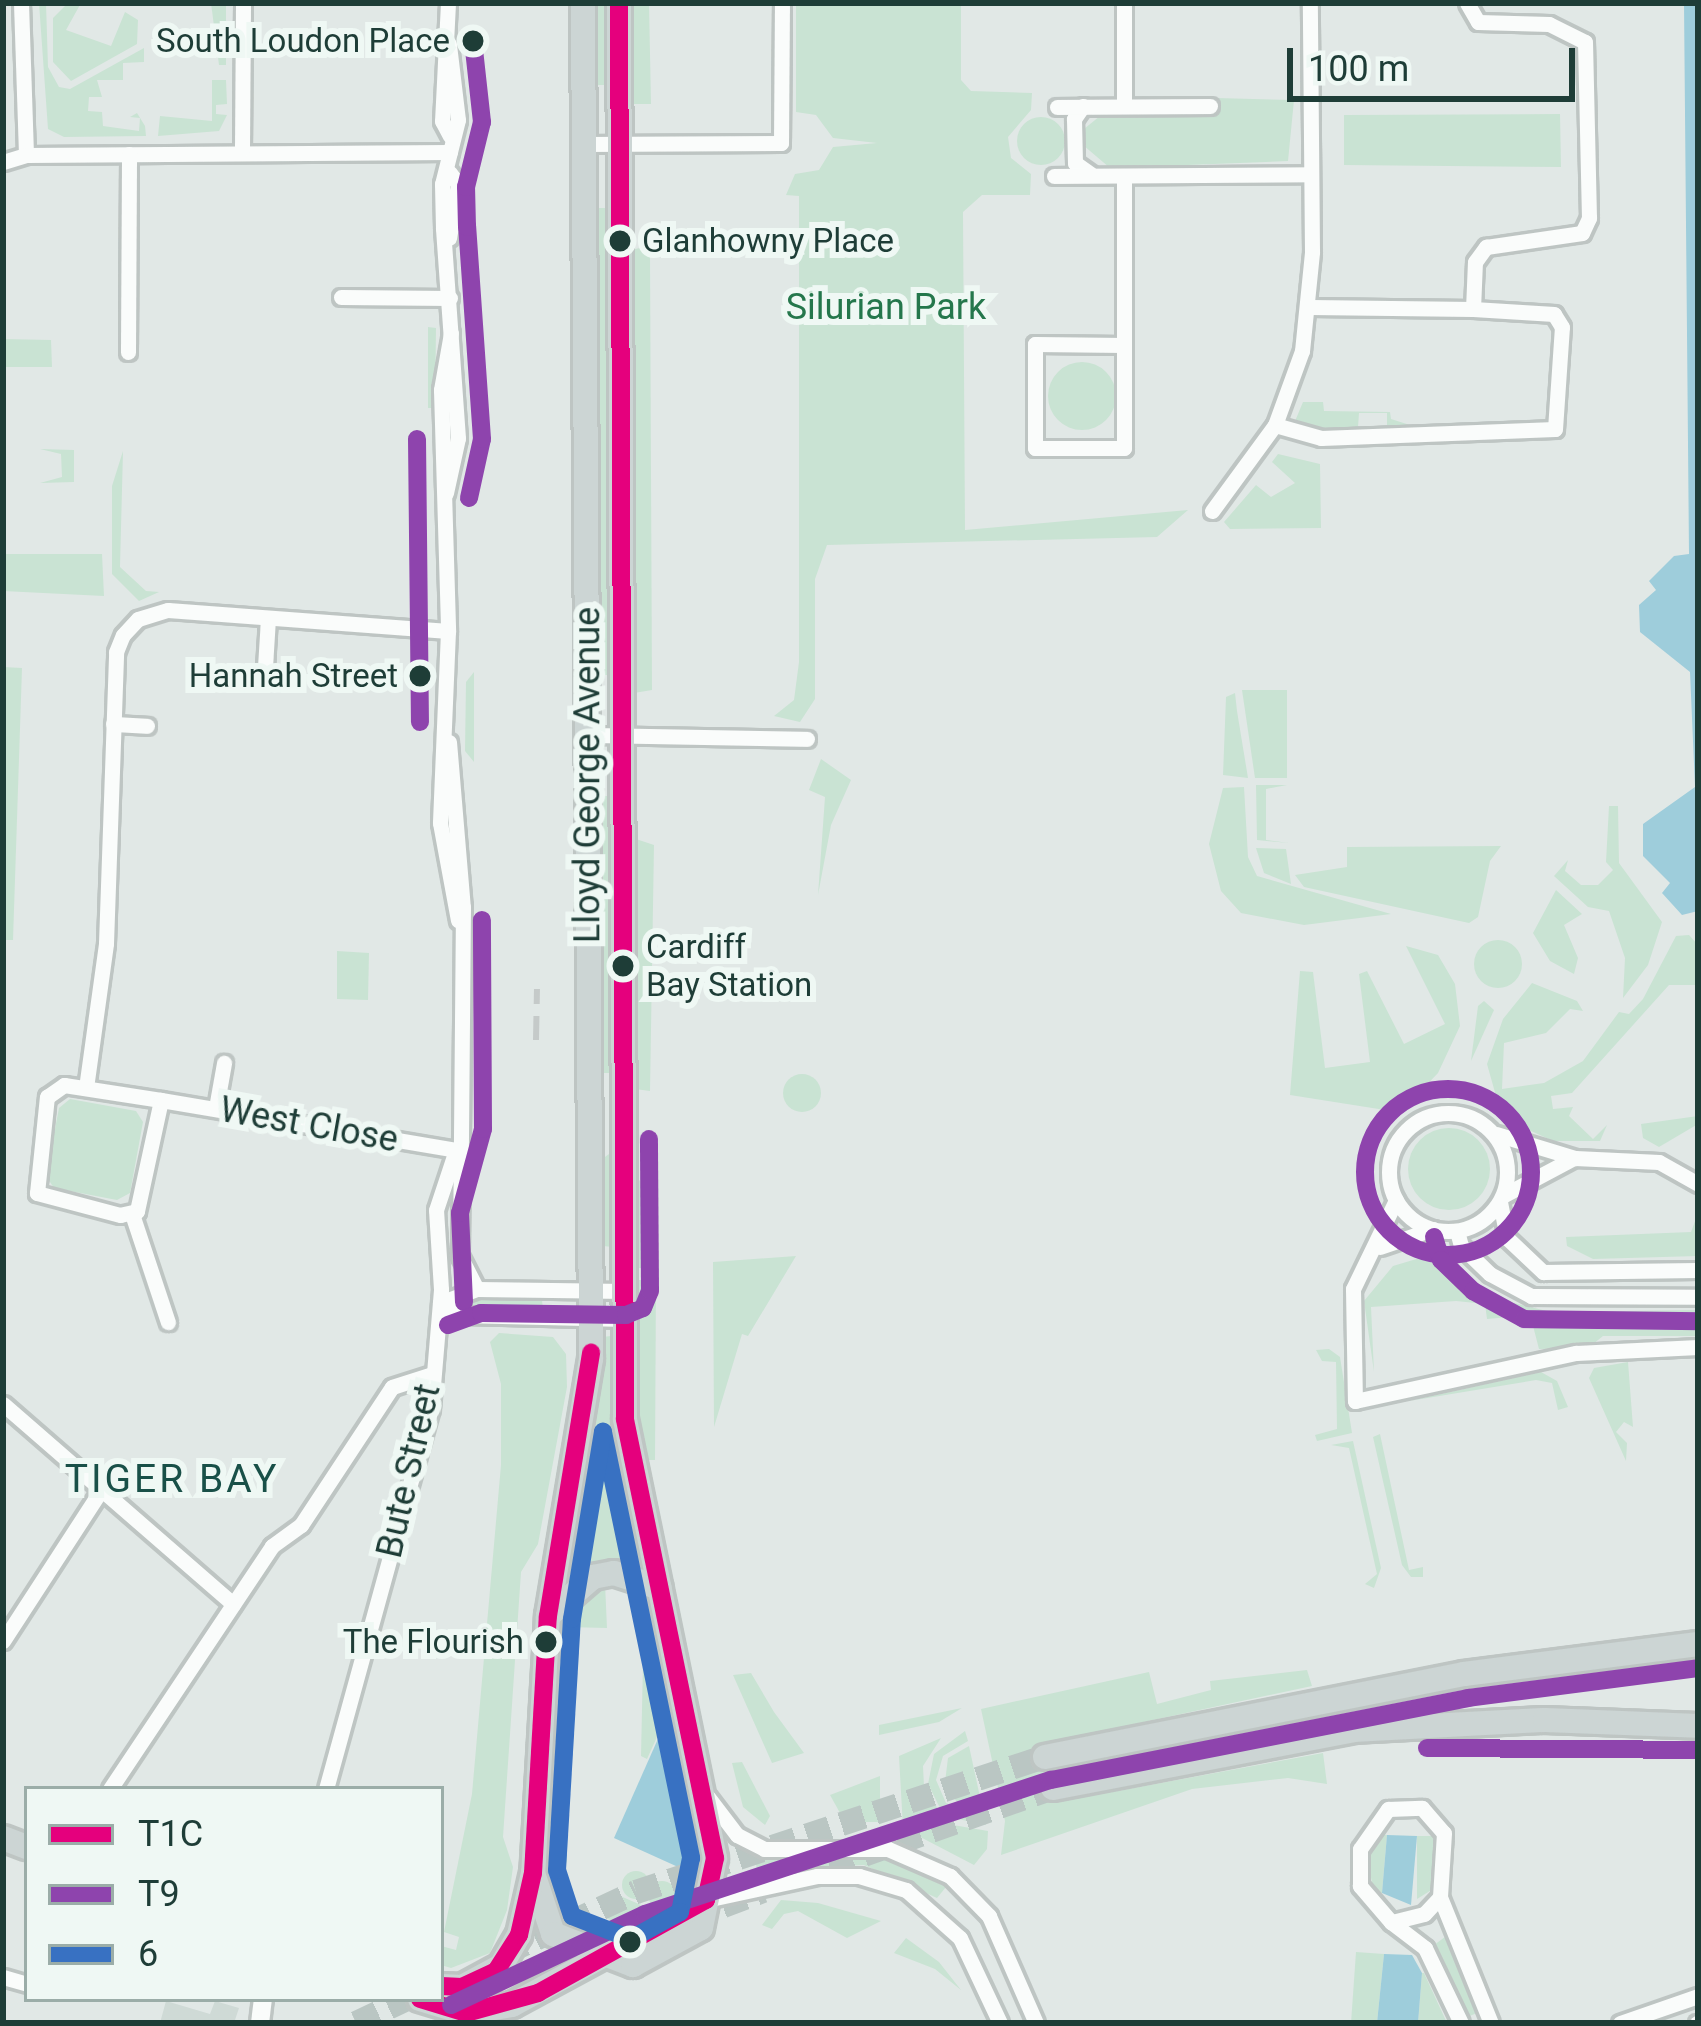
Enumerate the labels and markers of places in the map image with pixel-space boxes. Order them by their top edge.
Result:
place label: South Loudon Place [156,21,450,61]
marker: South Loudon Place [462,30,484,52]
place label: Glanhowny Place [642,221,894,261]
marker: Glanhowny Place [609,230,631,252]
place label: Hannah Street [189,656,398,696]
marker: Hannah Street [409,665,431,687]
place label: Cardiff Bay Station [646,927,812,1005]
marker: Cardiff Bay Station [612,955,634,977]
place label: The Flourish [343,1622,524,1662]
marker: The Flourish [535,1631,557,1653]
unlabelled marker [619,1931,641,1953]

